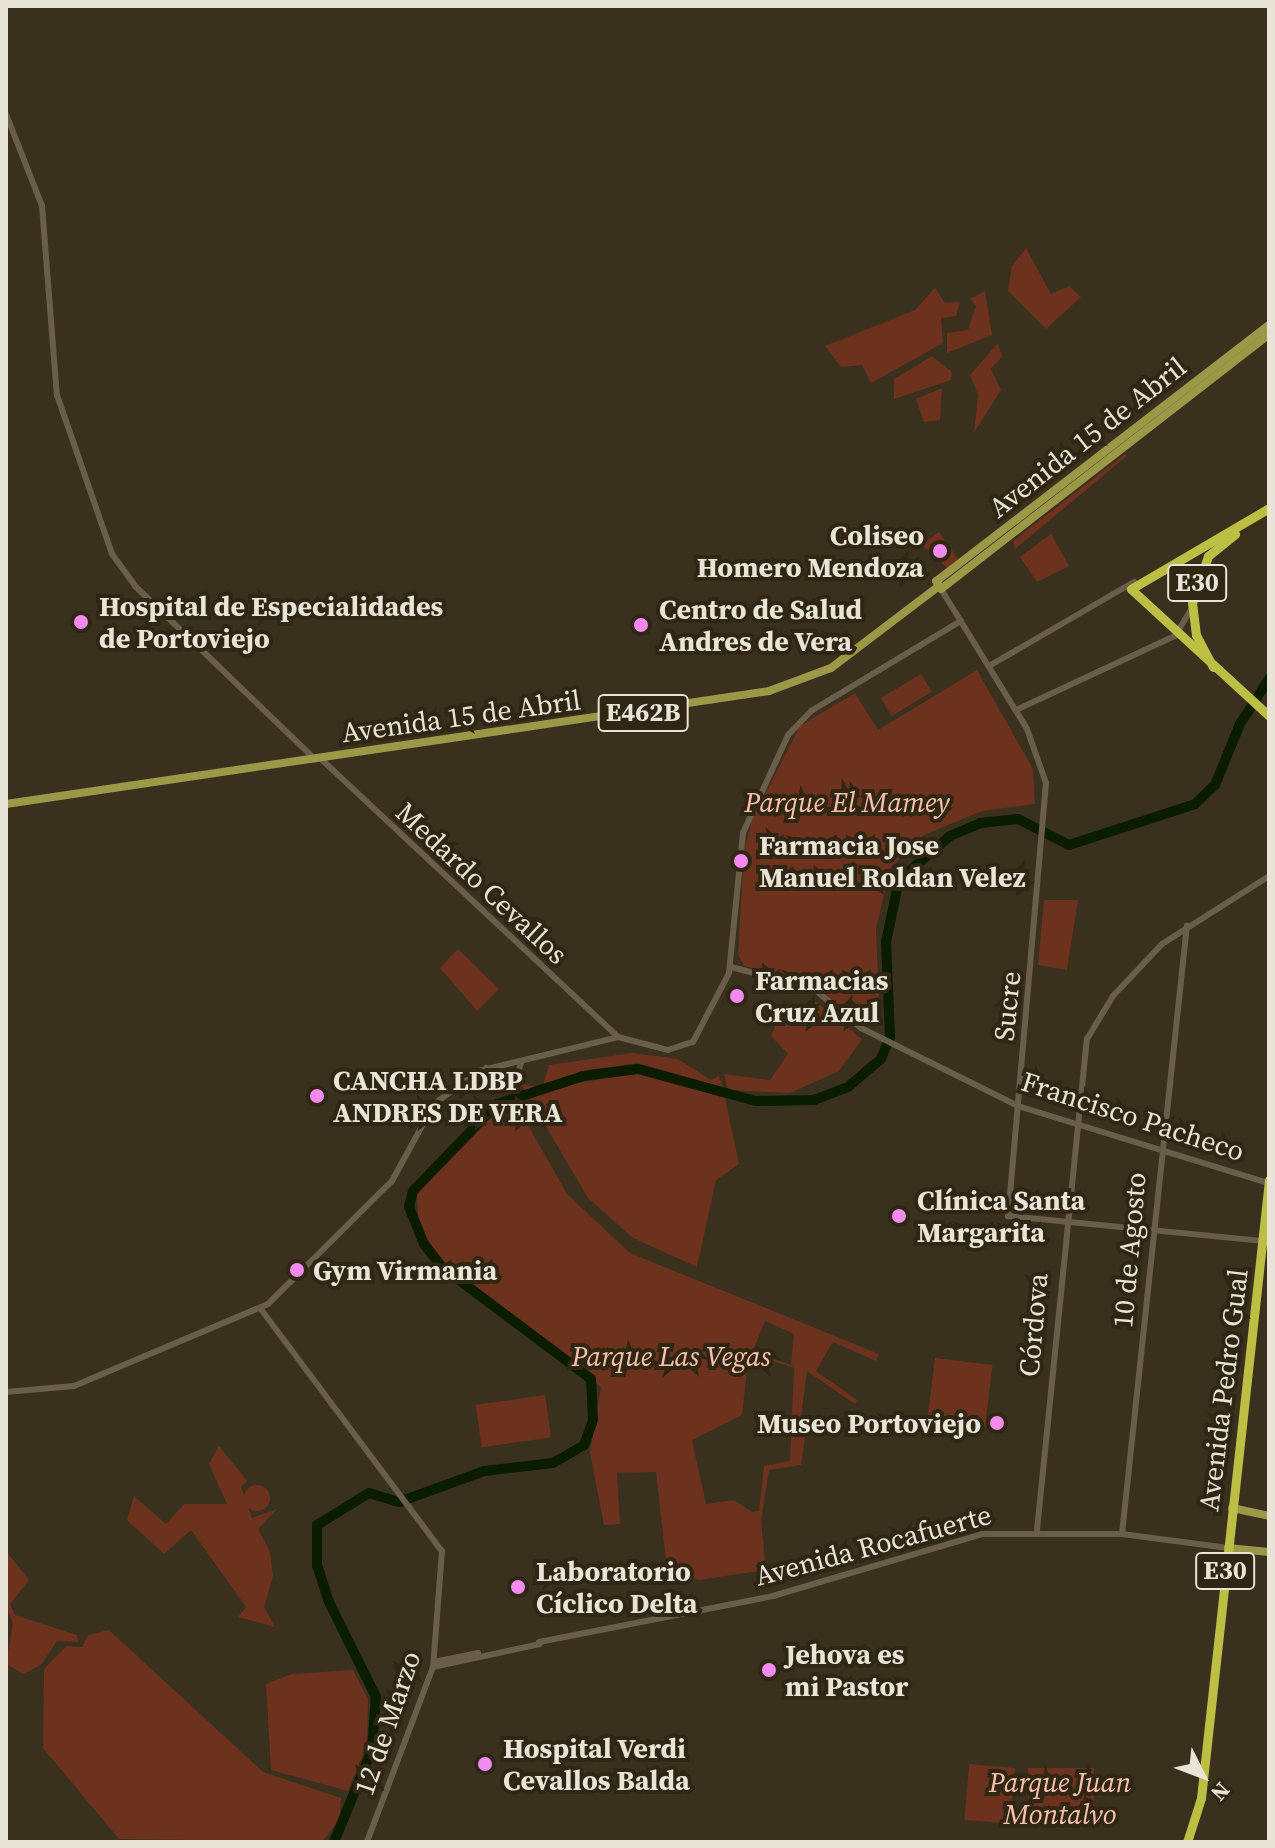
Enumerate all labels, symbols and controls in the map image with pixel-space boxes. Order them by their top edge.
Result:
street label: Avenida 15 de Abril [982,350,1192,524]
place label: Coliseo Homero Mendoza [697,518,924,584]
marker: Coliseo Homero Mendoza [931,542,949,560]
road number: E30 [1167,561,1227,605]
place label: Hospital de Especialidades de Portoviejo [99,589,443,655]
place label: Centro de Salud Andres de Vera [659,592,862,658]
marker: Hospital de Especialidades de Portoviejo [70,611,92,633]
marker: Centro de Salud Andres de Vera [630,614,652,636]
street label: Avenida 15 de Abril [339,683,583,749]
road number: E462B [597,691,689,735]
park label: Parque El Mamey [744,785,950,819]
street label: Medardo Cevallos [389,795,575,971]
place label: Farmacia Jose Manuel Roldan Velez [759,828,1026,894]
marker: Farmacia Jose Manuel Roldan Velez [730,850,752,872]
place label: Farmacias Cruz Azul [755,963,888,1029]
street label: Sucre [987,970,1027,1042]
marker: Farmacias Cruz Azul [726,985,748,1007]
place label: CANCHA LDBP ANDRES DE VERA [333,1063,563,1129]
street label: Francisco Pacheco [1017,1064,1249,1168]
marker: CANCHA LDBP ANDRES DE VERA [308,1087,326,1105]
street label: 10 de Agosto [1105,1171,1153,1329]
place label: Clínica Santa Margarita [917,1183,1085,1249]
marker: Clínica Santa Margarita [888,1205,910,1227]
place label: Gym Virmania [313,1253,498,1287]
marker: Gym Virmania [288,1261,306,1279]
street label: Avenida Pedro Gual [1191,1267,1255,1513]
street label: Córdova [1012,1272,1054,1378]
park label: Parque Las Vegas [571,1339,771,1373]
place label: Museo Portoviejo [757,1406,981,1440]
marker: Museo Portoviejo [988,1414,1006,1432]
street label: Avenida Rocafuerte [751,1497,995,1593]
road number: E30 [1195,1549,1255,1593]
place label: Laboratorio Cíclico Delta [536,1554,698,1620]
marker: Laboratorio Cíclico Delta [507,1576,529,1598]
place label: Jehova es mi Pastor [785,1637,908,1703]
street label: 12 de Marzo [347,1647,427,1799]
marker: Jehova es mi Pastor [760,1661,778,1679]
place label: Hospital Verdi Cevallos Balda [503,1731,690,1797]
north arrow [1163,1736,1243,1816]
marker: Hospital Verdi Cevallos Balda [474,1753,496,1775]
park label: Parque Juan Montalvo [989,1765,1131,1831]
text: N [1204,1776,1237,1808]

